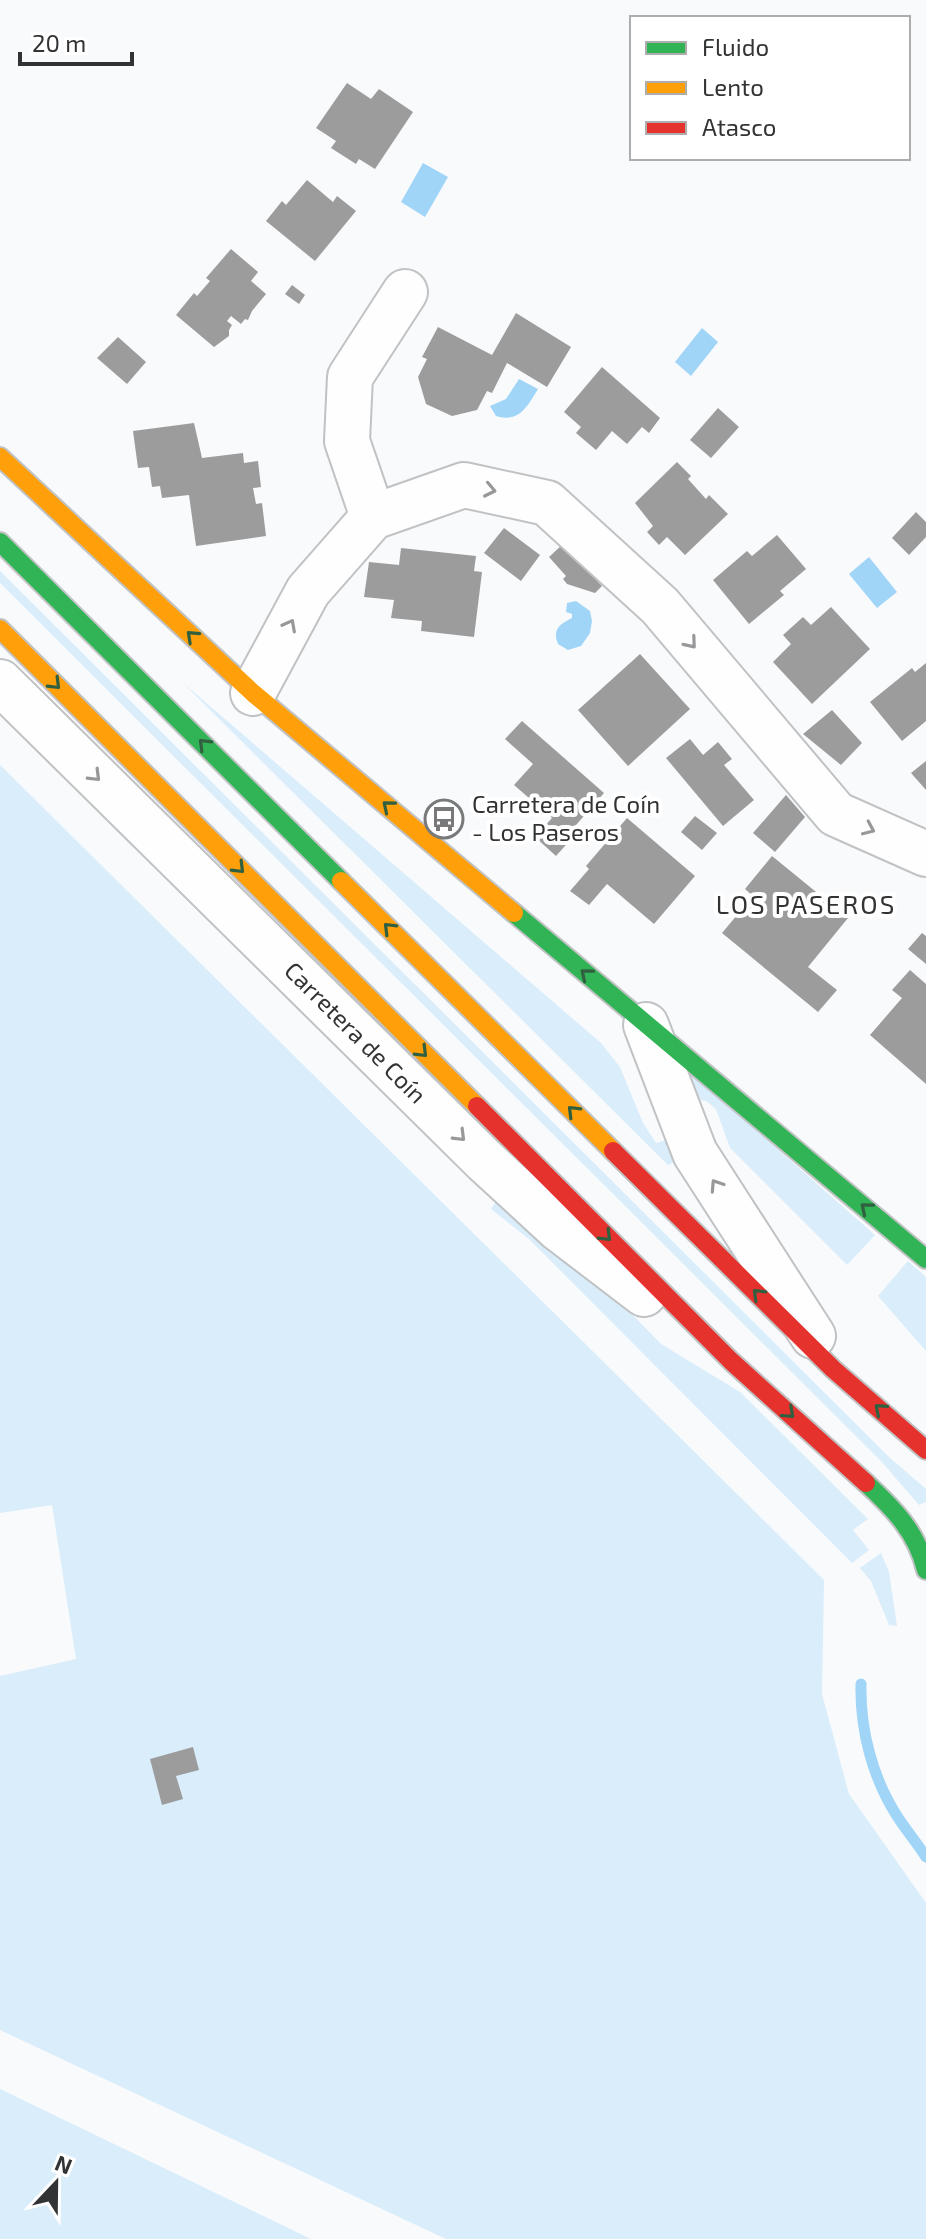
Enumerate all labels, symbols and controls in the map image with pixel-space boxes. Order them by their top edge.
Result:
scale bar [20,16,132,66]
legend [630,16,910,160]
text: 20 m [32,28,86,57]
text: Fluido [702,32,769,61]
text: Lento [702,72,764,101]
text: Atasco [702,112,776,141]
one-way arrow [483,481,497,498]
one-way arrow [280,618,295,633]
one-way arrow [187,630,201,645]
one-way arrow [681,634,696,649]
one-way arrow [46,675,60,689]
one-way arrow [199,739,213,754]
one-way arrow [86,767,100,781]
place label: Carretera de Coín - Los Paseros [472,789,660,846]
bus stop icon: Carretera de Coín - Los Paseros [423,798,465,840]
one-way arrow [383,801,397,816]
one-way arrow [861,819,876,835]
one-way arrow [230,859,244,873]
district label: LOS PASEROS [716,888,896,919]
one-way arrow [384,922,398,937]
street label: Carretera de Coín [279,955,433,1109]
one-way arrow [581,969,596,984]
one-way arrow [413,1043,427,1057]
one-way arrow [568,1106,582,1120]
one-way arrow [451,1126,465,1141]
one-way arrow [710,1179,725,1194]
one-way arrow [861,1203,876,1218]
one-way arrow [597,1227,611,1241]
one-way arrow [753,1289,767,1303]
one-way arrow [779,1404,794,1418]
one-way arrow [874,1404,889,1419]
north arrow [16,2143,96,2223]
text: N [52,2148,76,2179]

